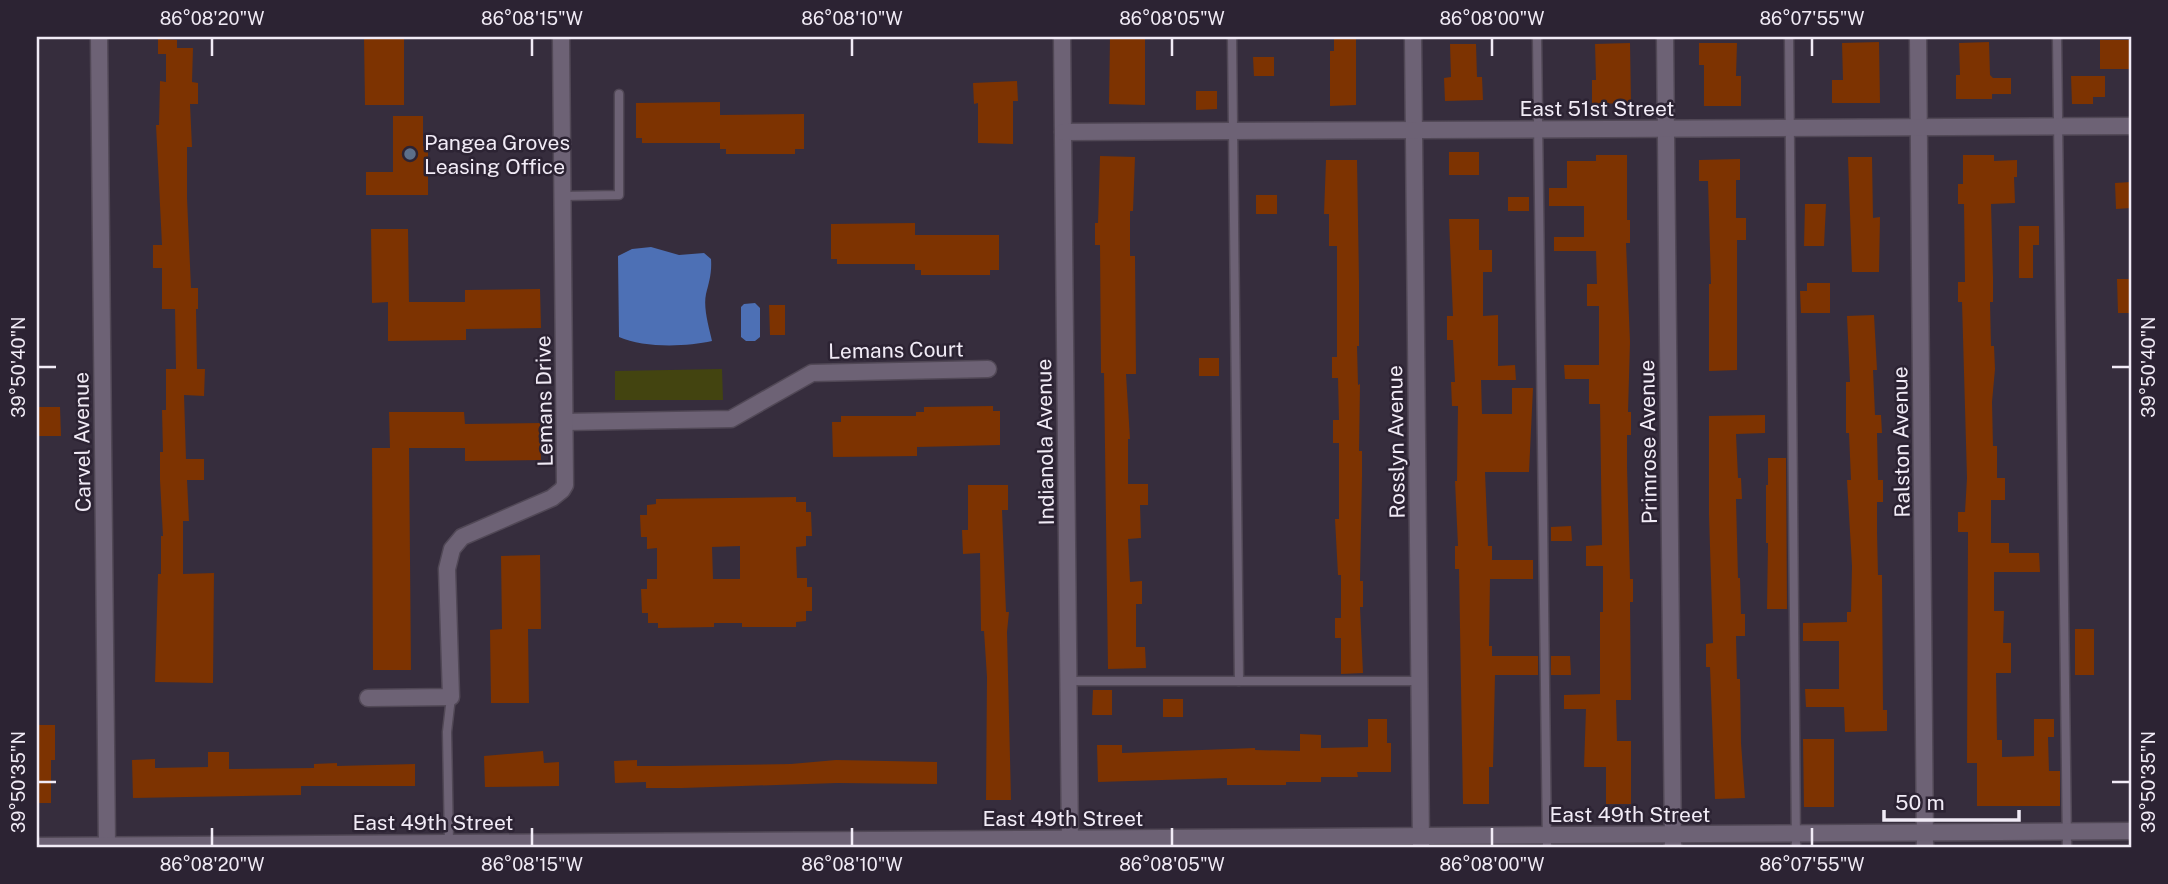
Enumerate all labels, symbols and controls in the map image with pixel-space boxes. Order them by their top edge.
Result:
text: 86°08'20"W [160,8,264,29]
text: 86°08'15"W [481,8,583,29]
text: 86°08'10"W [801,8,903,29]
text: 86°08'05"W [1119,8,1225,29]
text: 86°08'00"W [1440,8,1544,29]
text: 86°07'55"W [1760,8,1864,29]
street label: East 51st Street [1519,96,1675,121]
place label: Pangea Groves Leasing Office [424,130,570,179]
marker: Pangea Groves Leasing Office [402,146,418,162]
text: 39°50'40"N [8,316,29,418]
text: 39°50'40"N [2138,316,2159,418]
street label: Lemans Drive [530,335,558,467]
street label: Lemans Court [828,336,964,364]
street label: Indianola Avenue [1031,358,1059,526]
street label: Primrose Avenue [1634,360,1662,524]
street label: Rosslyn Avenue [1382,365,1410,519]
street label: Ralston Avenue [1887,366,1915,518]
street label: Carvel Avenue [68,372,96,512]
text: 39°50'35"N [8,731,29,833]
text: 39°50'35"N [2138,731,2159,833]
scale bar [1884,779,2019,823]
text: 50 m [1895,790,1945,815]
street label: East 49th Street [1549,802,1711,827]
street label: East 49th Street [982,806,1144,831]
street label: East 49th Street [352,810,514,835]
text: 86°08'20"W [160,854,264,875]
text: 86°08'15"W [481,854,583,875]
text: 86°08'10"W [801,854,903,875]
text: 86°08'05"W [1119,854,1225,875]
text: 86°08'00"W [1440,854,1544,875]
text: 86°07'55"W [1760,854,1864,875]

